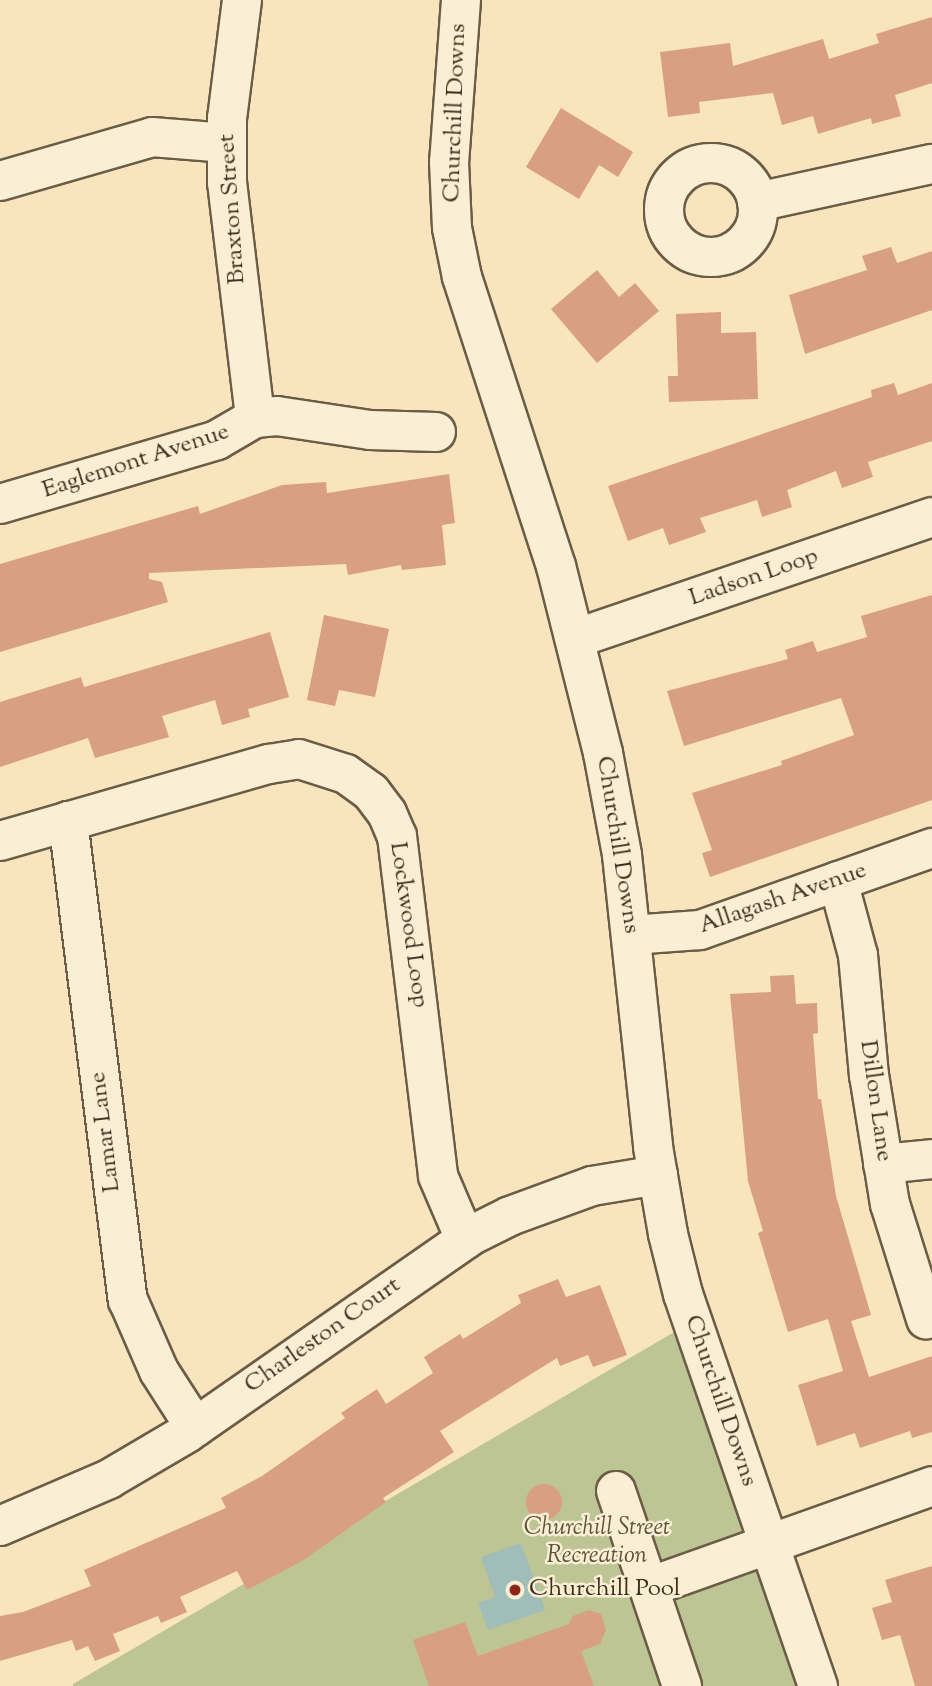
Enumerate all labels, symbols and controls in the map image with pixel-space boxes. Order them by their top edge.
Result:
street label: Churchill Downs [438,23,474,203]
street label: Braxton Street [213,133,253,285]
street label: Eaglemont Avenue [39,418,233,506]
street label: Ladson Loop [686,543,822,613]
street label: Churchill Downs [589,754,645,936]
street label: Lockwood Loop [382,840,434,1010]
street label: Allagash Avenue [695,857,871,941]
street label: Dillon Lane [852,1039,898,1163]
street label: Lamar Lane [84,1070,128,1194]
street label: Charleston Court [240,1272,406,1400]
street label: Churchill Downs [677,1312,763,1490]
park label: Churchill Street Recreation [524,1515,670,1571]
place label: Churchill Pool [529,1576,681,1604]
marker: Churchill Pool [507,1582,523,1598]

